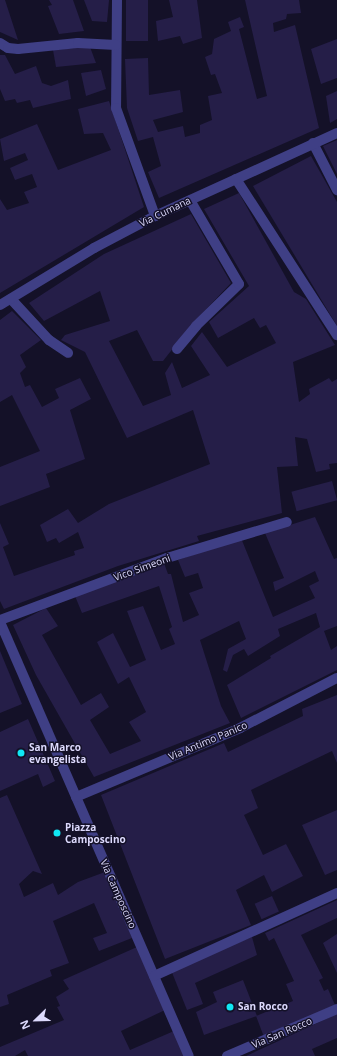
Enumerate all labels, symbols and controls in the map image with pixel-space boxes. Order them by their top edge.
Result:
street label: Via Cumana [137,194,193,230]
street label: Vico Simeoni [112,552,172,584]
street label: Via Antimo Panico [167,719,249,763]
place label: San Marco evangelista [29,741,86,764]
marker: San Marco evangelista [16,748,26,758]
place label: Piazza Camposcino [65,821,126,844]
marker: Piazza Camposcino [52,828,62,838]
street label: Via Camposcino [97,858,139,930]
north arrow [16,1000,56,1040]
place label: San Rocco [238,1001,288,1013]
marker: San Rocco [225,1002,235,1012]
street label: Via San Rocco [250,1015,314,1051]
text: N [16,1018,33,1032]

